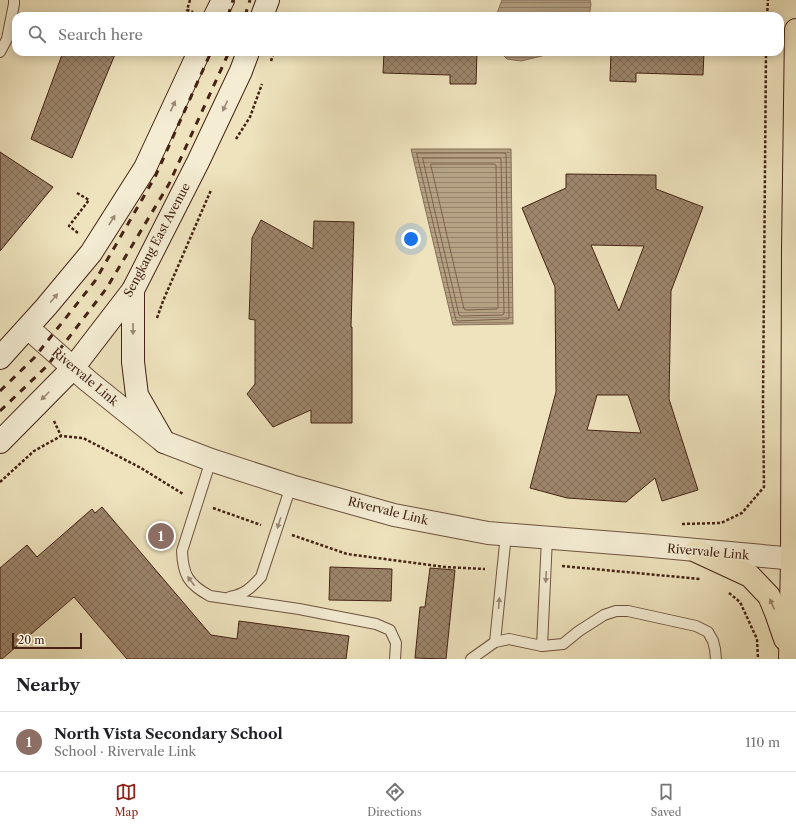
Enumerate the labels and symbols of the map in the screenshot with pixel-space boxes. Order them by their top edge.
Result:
one-way arrow [171,100,177,112]
one-way arrow [222,101,228,112]
street label: Sengkang East Avenue [120,180,193,299]
one-way arrow [108,215,115,226]
your location [401,229,421,249]
one-way arrow [49,293,58,304]
one-way arrow [130,323,136,336]
street label: Rivervale Link [49,344,122,409]
one-way arrow [40,391,50,401]
street label: Rivervale Link [346,493,431,528]
one-way arrow [276,517,282,529]
pin: 1 [148,521,174,551]
street label: Rivervale Link [666,540,751,563]
one-way arrow [542,571,549,583]
one-way arrow [187,575,195,586]
one-way arrow [496,597,502,609]
one-way arrow [769,598,775,610]
scale bar [12,631,82,650]

